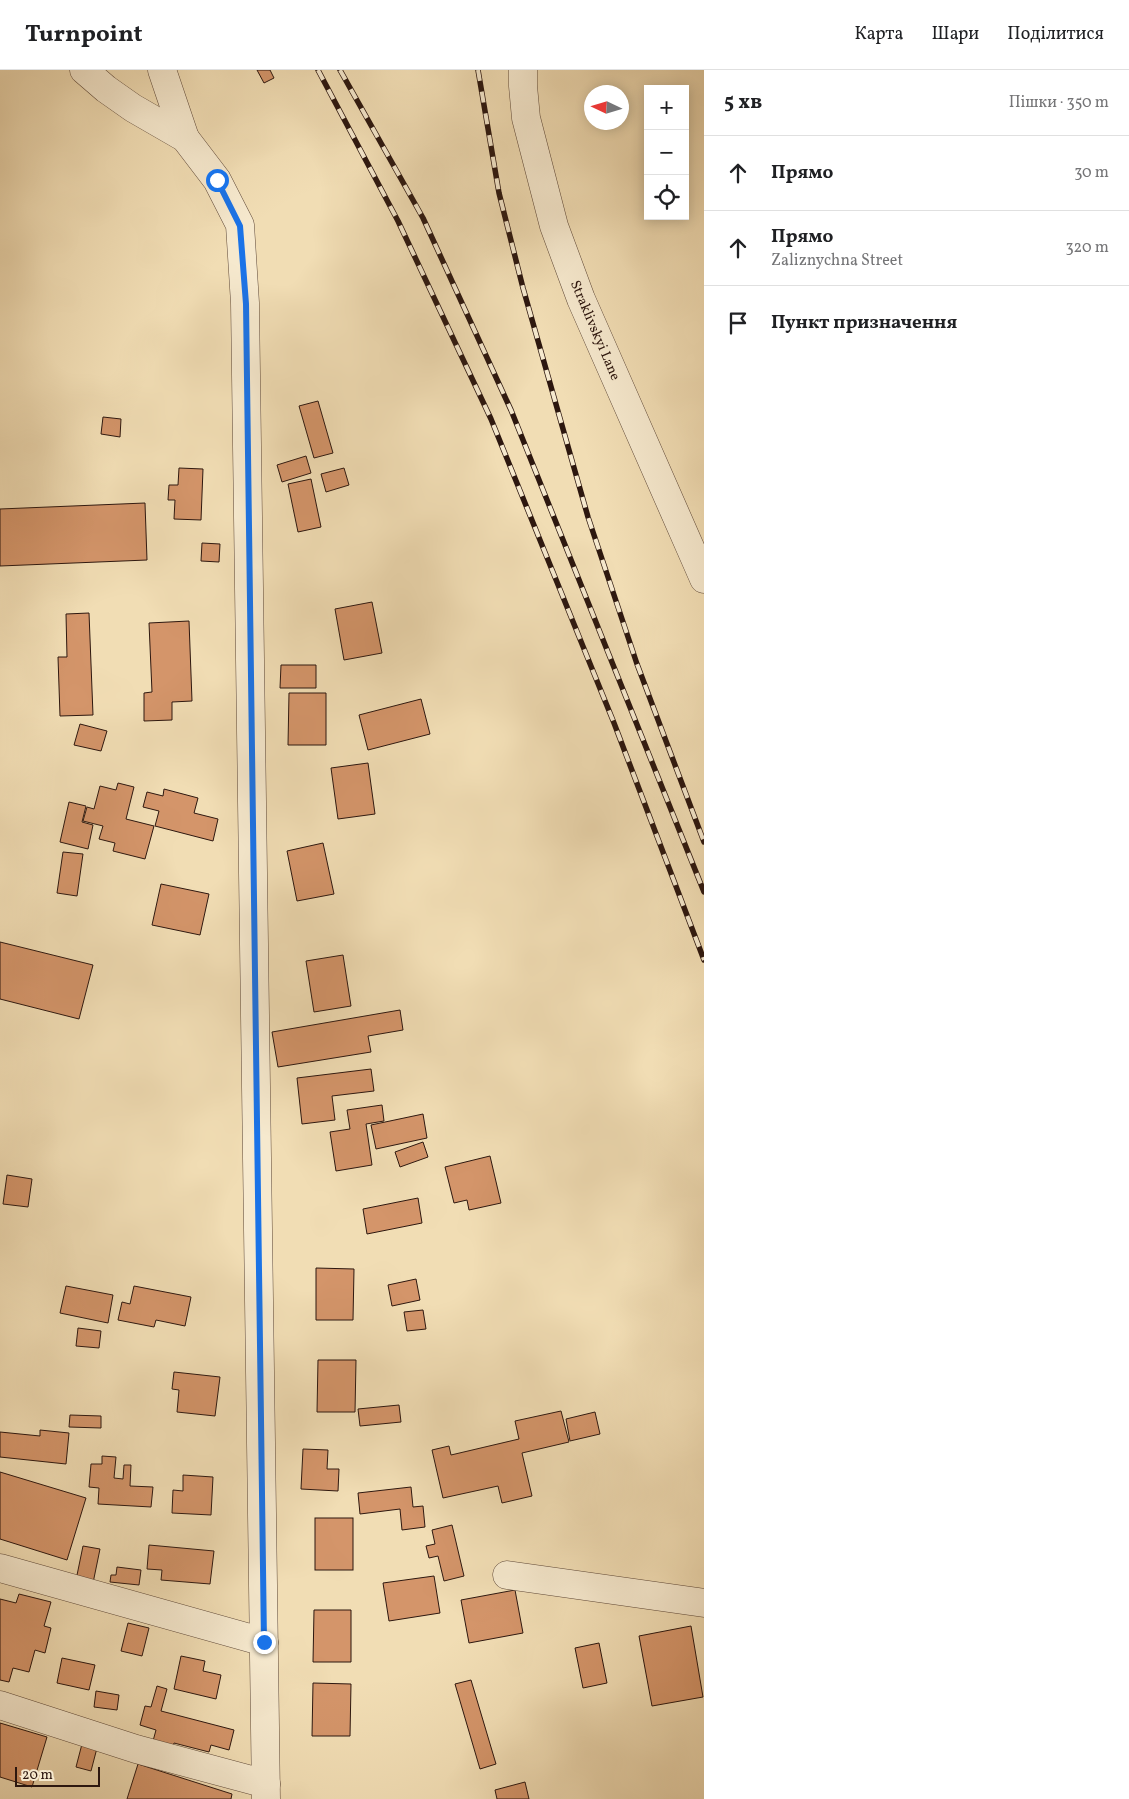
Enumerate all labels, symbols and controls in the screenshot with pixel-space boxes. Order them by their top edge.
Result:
text: Turnpoint [25,18,143,52]
text: Карта [855,22,903,47]
text: Шари [931,22,979,47]
text: Поділитися [1007,22,1104,47]
north arrow [584,85,629,130]
map controls [644,85,689,220]
button: + [644,85,689,130]
text: 5 хв [724,88,762,117]
text: Пішки · 350 m [1009,92,1109,114]
button: − [644,130,689,175]
icon: ahead [724,159,752,187]
text: Прямо [771,160,833,186]
text: 30 m [1074,162,1109,184]
route start [206,169,229,192]
button: locate [644,175,689,220]
text: Прямо [771,224,833,250]
icon: ahead [724,234,752,262]
text: 320 m [1065,237,1109,259]
text: Zaliznychna Street [771,250,903,272]
street label: Straklivskyi Lane [565,278,624,384]
icon: arrive [724,309,752,337]
text: Пункт призначення [771,310,957,336]
route end [253,1631,276,1654]
scale bar [15,1764,100,1787]
text: 20 m [22,1766,53,1785]

